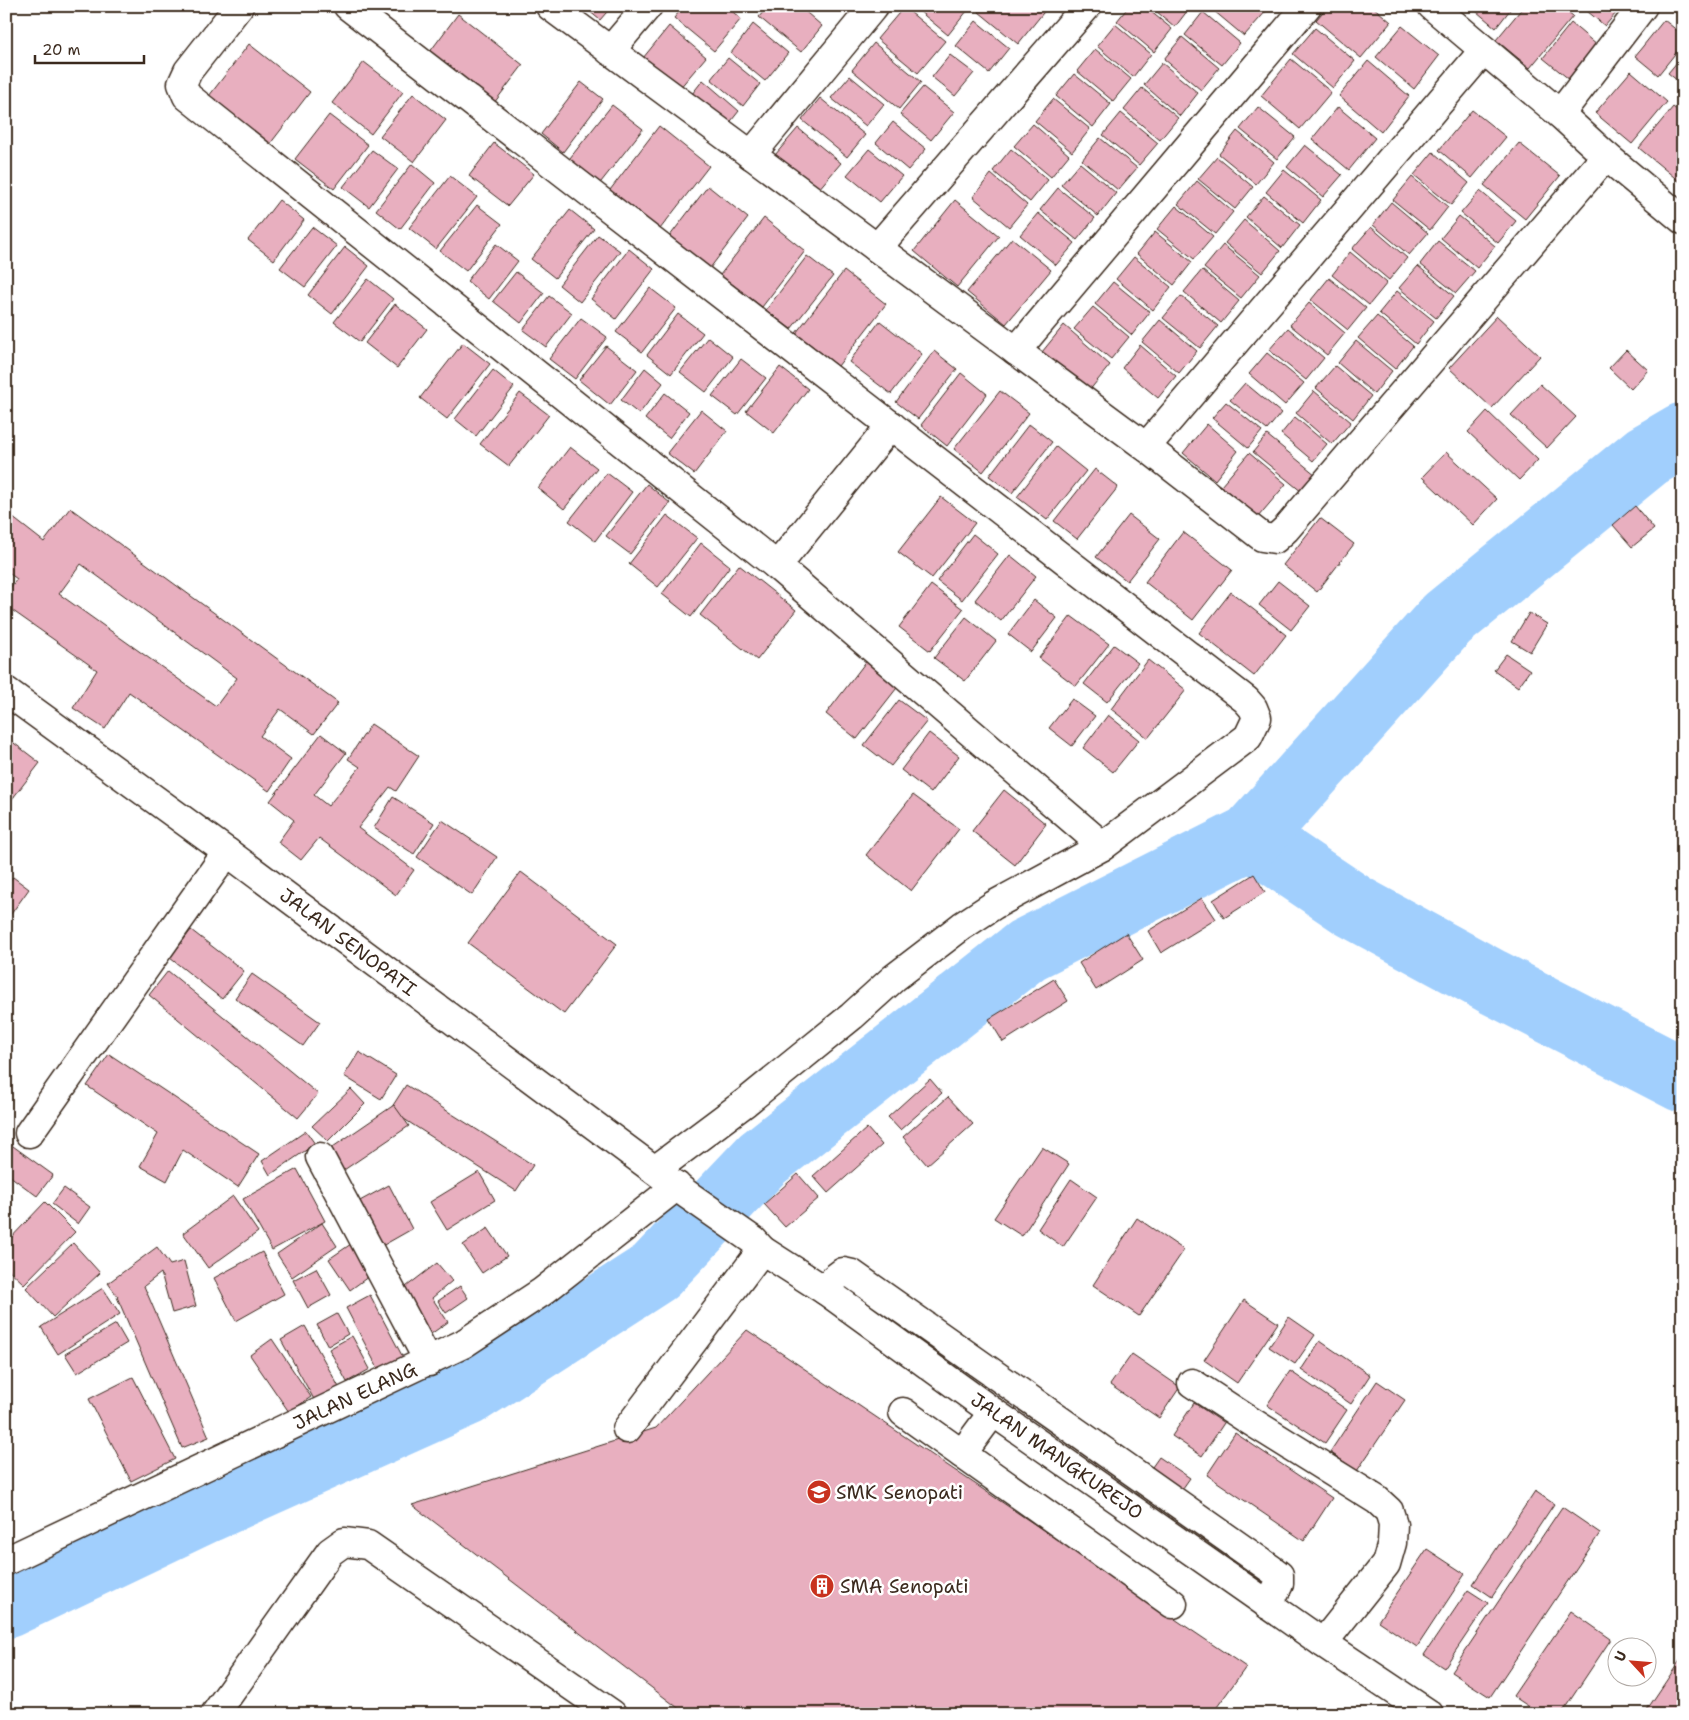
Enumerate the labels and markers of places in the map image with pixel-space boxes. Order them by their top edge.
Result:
school or university icon: SMK Senopati [806,1479,832,1505]
place label: SMK Senopati [836,1480,963,1505]
building icon: SMA Senopati [809,1573,835,1599]
place label: SMA Senopati [840,1574,969,1599]

